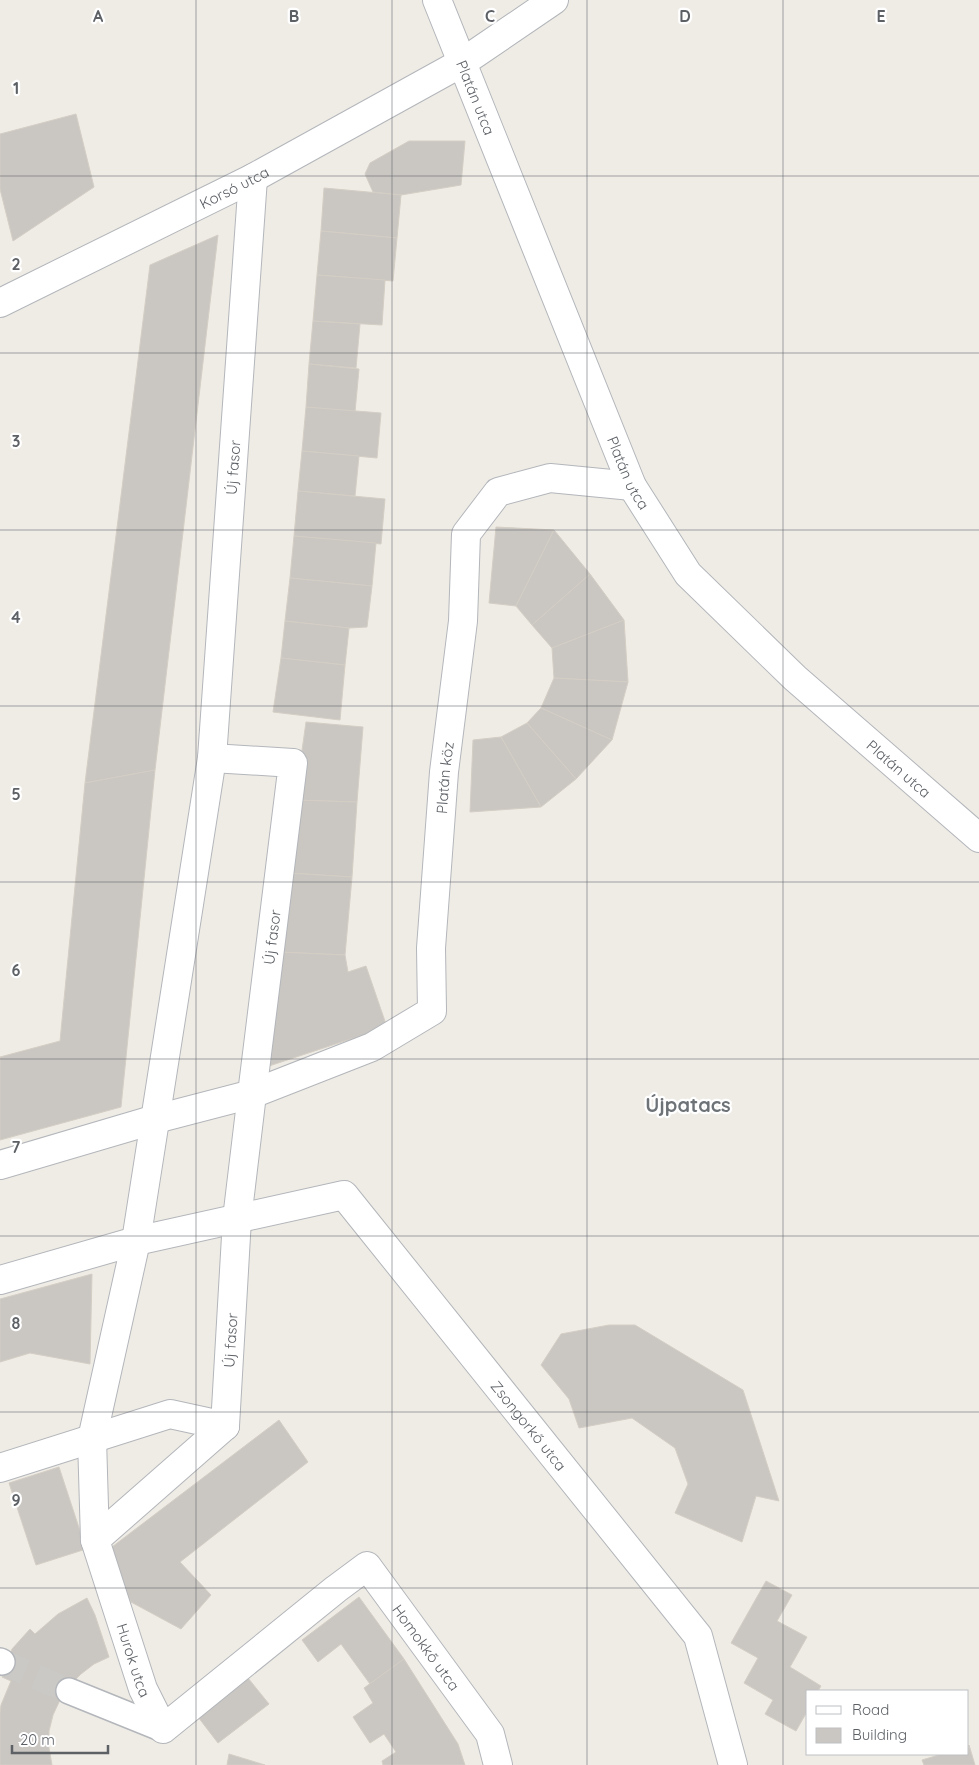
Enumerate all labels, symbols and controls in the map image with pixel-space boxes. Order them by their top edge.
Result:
text: A [93,6,104,26]
text: B [289,6,299,26]
text: C [485,6,495,26]
text: D [679,6,691,26]
text: E [876,6,886,26]
street label: Platán utca [453,57,500,138]
text: 1 [13,78,19,98]
street label: Korsó utca [196,162,272,213]
text: 2 [11,254,21,274]
text: 3 [12,431,20,451]
street label: Platán utca [603,433,654,513]
street label: Új fasor [221,439,244,495]
text: 4 [11,607,21,627]
street label: Platán utca [863,735,935,801]
street label: Platán köz [431,740,457,814]
text: 5 [11,784,21,804]
street label: Új fasor [259,908,284,966]
text: 6 [12,960,21,980]
district label: Újpatacs [645,1092,731,1117]
text: 7 [12,1137,21,1157]
street label: Új fasor [219,1312,241,1368]
text: 8 [12,1313,21,1333]
street label: Zsongorkő utca [487,1377,571,1474]
text: 9 [11,1490,21,1510]
street label: Homokkő utca [389,1600,464,1694]
street label: Hurok utca [113,1621,155,1700]
legend [806,1690,969,1755]
text: Road [852,1700,889,1719]
scale bar [12,1722,109,1754]
text: Building [852,1725,907,1744]
text: 20 m [20,1730,55,1749]

